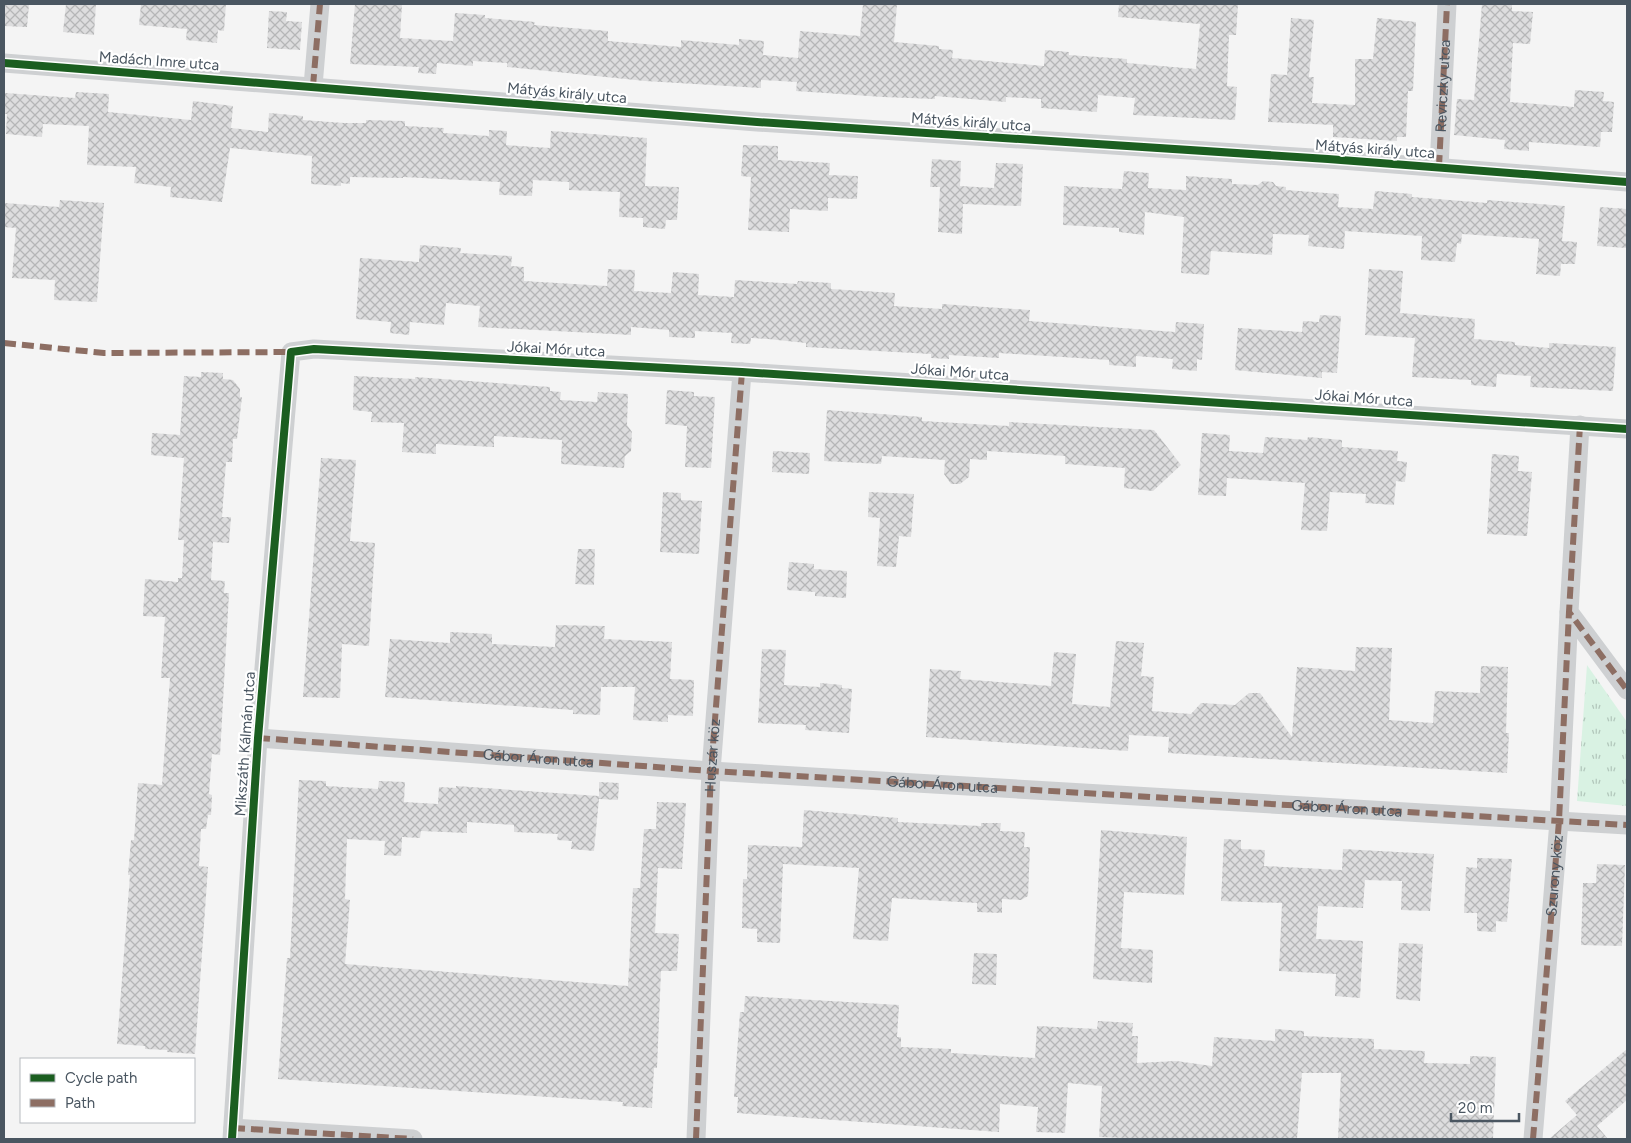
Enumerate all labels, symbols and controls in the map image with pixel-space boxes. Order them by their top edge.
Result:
street label: Reviczky utca [1432,39,1454,133]
street label: Madách Imre utca [98,48,220,74]
street label: Mátyás király utca [506,79,628,107]
street label: Mátyás király utca [910,109,1032,135]
street label: Mátyás király utca [1314,136,1436,162]
street label: Jókai Mór utca [506,337,606,361]
street label: Jókai Mór utca [910,360,1010,384]
street label: Jókai Mór utca [1314,386,1414,410]
street label: Mikszáth Kálmán utca [231,671,259,817]
street label: Huszár köz [701,718,724,792]
street label: Gábor Áron utca [482,745,594,771]
street label: Gábor Áron utca [886,772,998,797]
street label: Gábor Áron utca [1291,796,1403,821]
street label: Szurony köz [1542,834,1567,917]
legend [20,1058,195,1123]
text: Cycle path [65,1069,137,1087]
scale bar [1451,1090,1518,1122]
text: Path [65,1094,95,1112]
text: 20 m [1458,1099,1492,1117]

